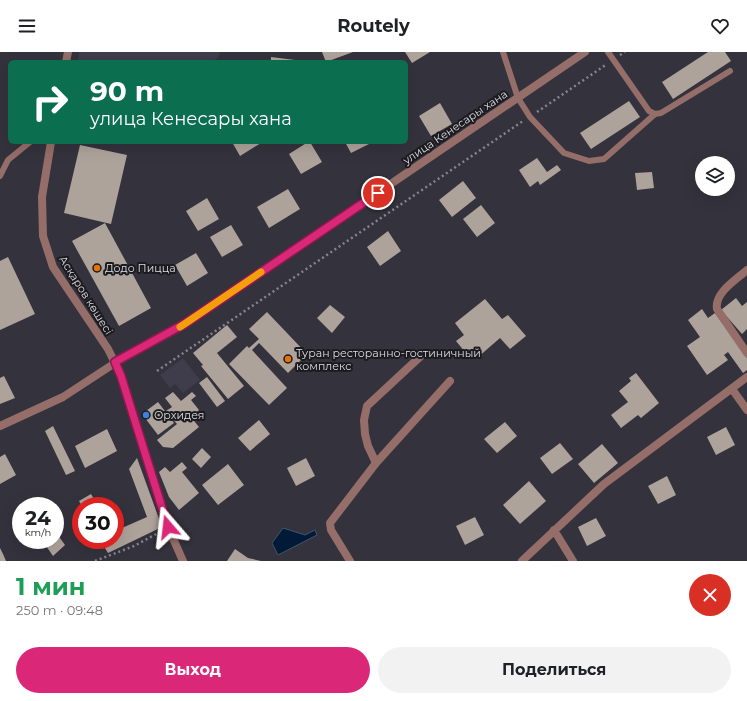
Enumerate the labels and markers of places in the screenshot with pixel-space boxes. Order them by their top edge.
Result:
pin [361,176,395,210]
place label: Додо Пицца [105,261,176,275]
marker: Додо Пицца [92,263,102,273]
place label: Туран ресторанно-гостиничный комплекс [296,346,481,373]
marker: Туран ресторанно-гостиничный комплекс [283,354,293,364]
place label: Орхидея [154,408,205,422]
marker: Орхидея [141,410,151,420]

